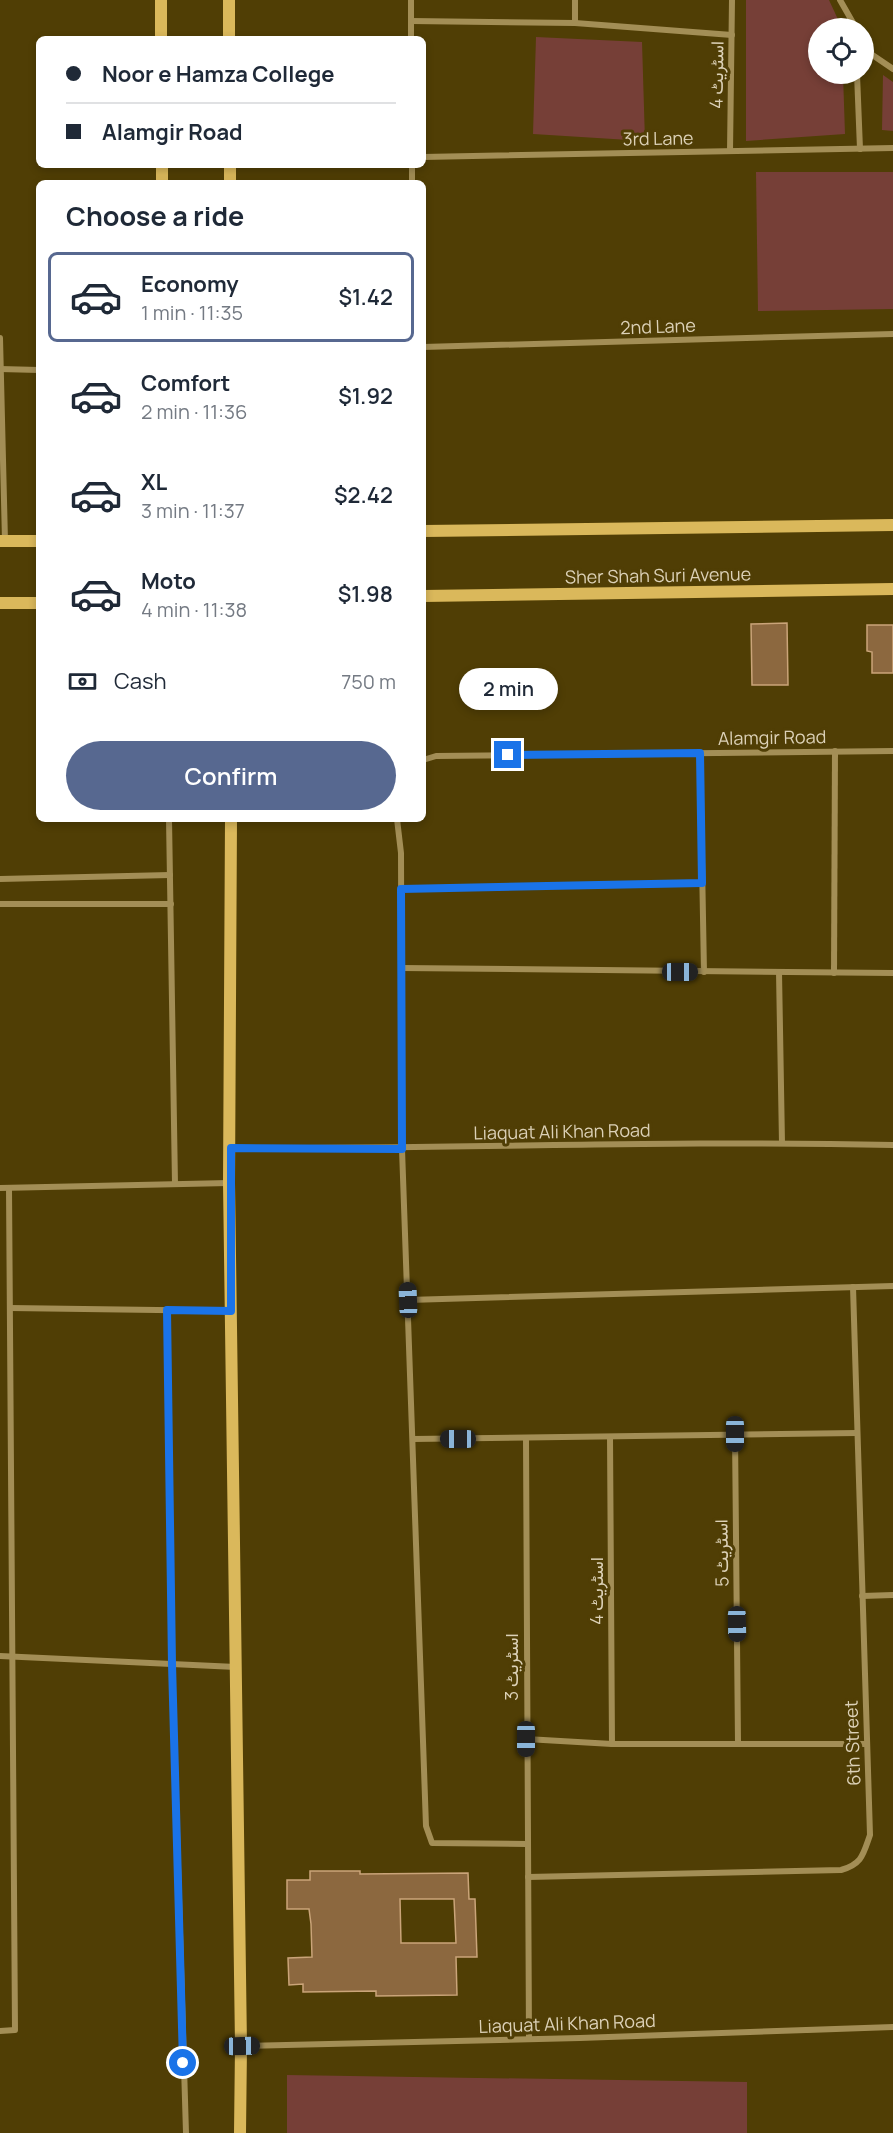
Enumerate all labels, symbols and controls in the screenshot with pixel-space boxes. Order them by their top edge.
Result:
map controls [808,18,874,84]
button: locate [808,18,874,84]
street label: اسٹریٹ 4 [703,41,729,109]
text: Noor e Hamza College [102,59,335,89]
text: Alamgir Road [102,117,243,147]
street label: 3rd Lane [622,125,694,151]
text: Choose a ride [66,197,244,234]
text: Economy [141,269,239,299]
icon: car [69,270,123,324]
text: $1.42 [339,282,393,312]
text: 1 min · 11:35 [141,299,243,326]
street label: 2nd Lane [620,313,696,339]
text: Comfort [141,368,230,398]
icon: car [69,369,123,423]
text: $1.92 [338,381,393,411]
text: 2 min · 11:36 [141,398,248,425]
text: XL [141,467,167,497]
icon: car [69,468,123,522]
text: $2.42 [334,480,393,510]
text: 3 min · 11:37 [141,497,245,524]
street label: Sher Shah Suri Avenue [565,561,751,589]
text: Moto [141,566,196,596]
icon: car [69,567,123,621]
text: $1.98 [338,579,393,609]
text: 4 min · 11:38 [141,596,247,623]
icon: cash [66,665,99,698]
text: Cash [114,666,167,696]
text: 750 m [341,668,396,695]
callout: 2 min [458,668,558,710]
text: 2 min [483,675,534,702]
street label: Alamgir Road [718,724,826,750]
button: Confirm [66,741,396,810]
route end [494,741,521,768]
car [662,963,698,981]
street label: Liaquat Ali Khan Road [473,1117,651,1145]
car [398,1282,418,1318]
car [726,1416,744,1452]
car [440,1430,476,1448]
street label: اسٹریٹ 5 [708,1519,734,1587]
street label: اسٹریٹ 4 [584,1557,608,1625]
car [728,1606,746,1642]
street label: اسٹریٹ 3 [499,1633,523,1701]
street label: 6th Street [839,1700,865,1786]
car [517,1721,535,1757]
street label: Liaquat Ali Khan Road [478,2008,656,2038]
car [224,2037,260,2055]
route start [169,2049,196,2076]

